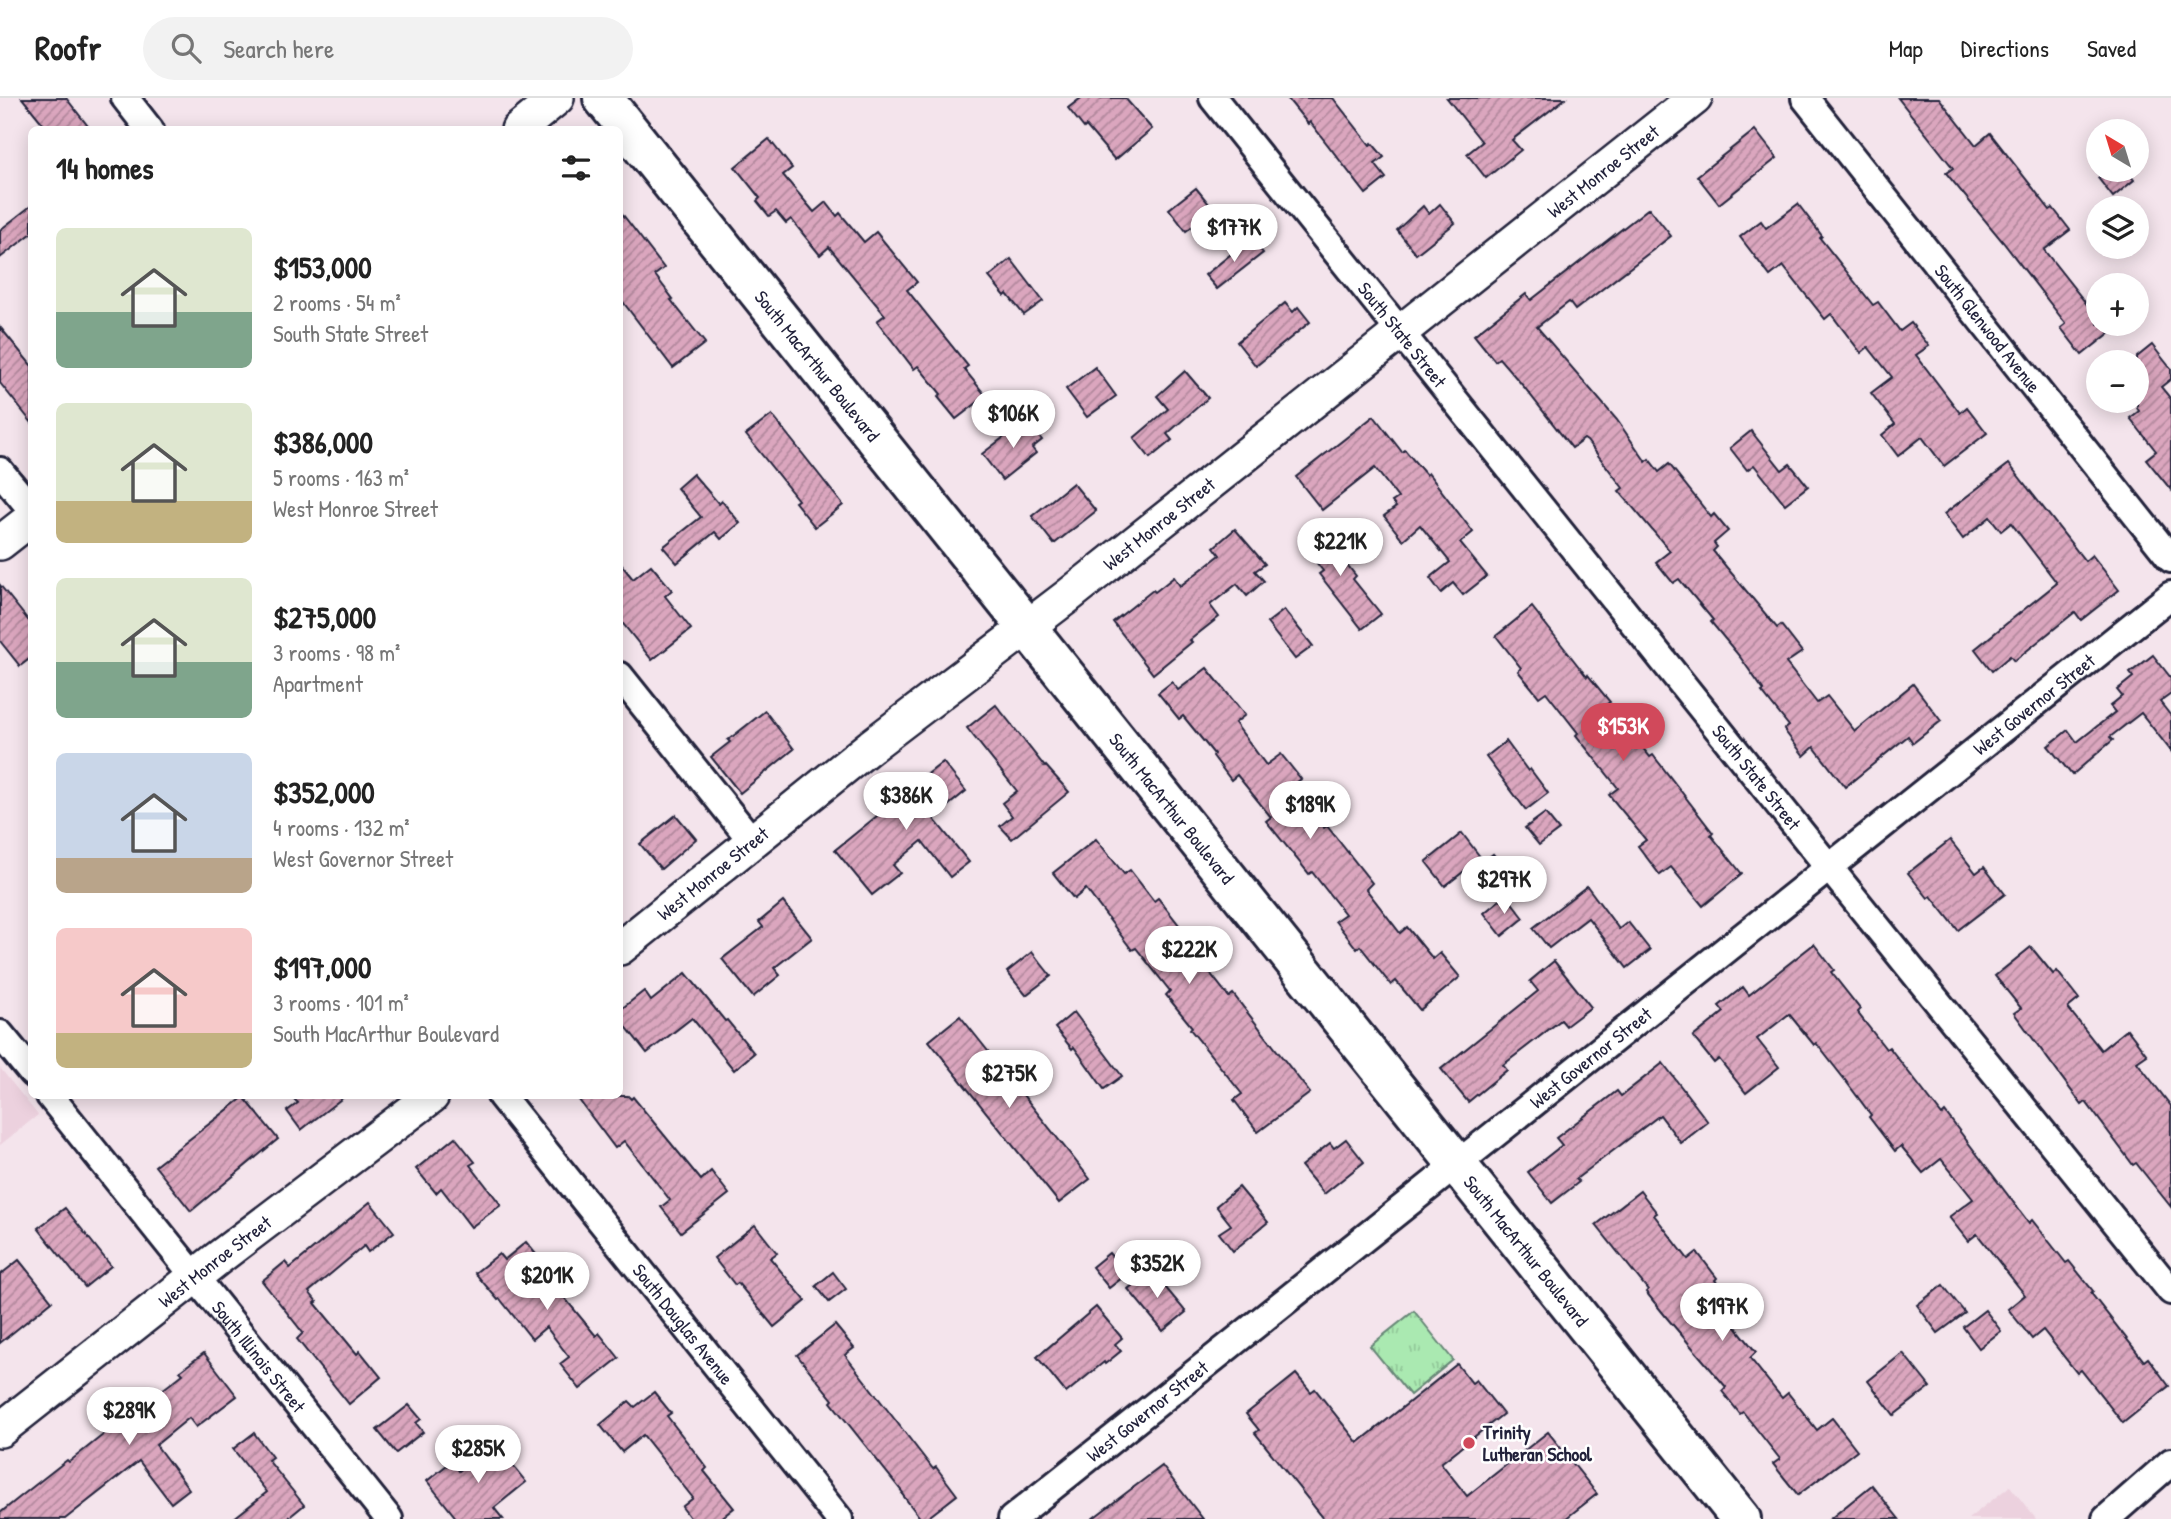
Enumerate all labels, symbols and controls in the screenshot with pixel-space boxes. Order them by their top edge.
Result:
search box [143,17,633,80]
text: Roofr [35,26,101,70]
icon: search [167,29,205,67]
text: Search here [223,31,334,66]
text: Map [1889,32,1923,64]
text: Directions [1961,32,2049,64]
text: Saved [2087,32,2136,64]
street label: West Monroe Street [1542,118,1665,224]
north arrow [2086,119,2149,182]
map controls [2086,119,2149,413]
text: 14 homes [56,148,154,188]
icon: filters [557,149,595,187]
button: layers [2086,196,2149,259]
pin: $177K [1185,204,1283,264]
text: $177K [1207,211,1261,242]
text: $153,000 [273,247,372,287]
icon: home [112,256,196,340]
street label: South Glenwood Avenue [1929,259,2047,398]
button: + [2086,273,2149,336]
street label: South State Street [1352,276,1453,393]
street label: South MacArthur Boulevard [749,285,886,447]
text: 2 rooms · 54 m² [273,287,401,318]
text: South State Street [273,318,428,349]
button: − [2086,350,2149,413]
pin: $106K [964,390,1062,450]
text: $106K [987,397,1039,428]
text: $386,000 [273,422,373,462]
icon: home [112,431,196,515]
text: 5 rooms · 163 m² [273,462,409,493]
street label: West Monroe Street [1098,471,1221,576]
text: West Monroe Street [273,493,438,524]
pin: $221K [1291,518,1389,578]
text: $221K [1313,525,1367,556]
text: $275,000 [273,597,376,637]
icon: home [112,606,196,690]
text: 3 rooms · 98 m² [273,637,400,668]
street label: West Governor Street [1968,647,2101,761]
text: Apartment [273,668,363,699]
pin: $153K [1574,704,1672,763]
text: $153K [1597,710,1649,741]
street label: South State Street [1706,719,1807,836]
street label: South MacArthur Boulevard [1103,727,1241,890]
text: $352,000 [273,772,375,812]
pin: $386K [857,772,955,832]
text: $386K [879,779,933,810]
icon: home [112,781,196,865]
pin: $189K [1261,782,1359,841]
text: $189K [1285,788,1335,819]
text: 4 rooms · 132 m² [273,812,410,843]
street label: West Monroe Street [651,820,774,926]
text: West Governor Street [273,843,453,874]
pin: $297K [1455,856,1553,916]
text: $297K [1477,863,1531,894]
pin: $222K [1140,926,1238,986]
text: $222K [1161,933,1217,964]
text: $197,000 [273,947,371,987]
icon: home [112,956,196,1040]
text: 3 rooms · 101 m² [273,987,409,1018]
street label: West Governor Street [1524,1001,1657,1114]
text: South MacArthur Boulevard [273,1018,499,1049]
pin: $275K [960,1051,1058,1110]
text: $275K [981,1057,1037,1088]
street label: South MacArthur Boulevard [1458,1170,1595,1332]
street label: West Monroe Street [153,1209,277,1313]
pin: $352K [1108,1240,1206,1300]
text: $352K [1130,1247,1184,1278]
pin: $201K [498,1252,596,1312]
street label: South Douglas Avenue [627,1258,740,1390]
text: $201K [520,1259,574,1290]
pin: $197K [1673,1284,1771,1343]
text: $197K [1696,1290,1748,1321]
street label: South Illinois Street [206,1295,312,1418]
street label: West Governor Street [1081,1354,1214,1468]
pin: $289K [80,1388,178,1447]
text: $289K [103,1394,155,1425]
place label: Trinity Lutheran School [1482,1419,1593,1467]
pin: $285K [429,1426,527,1485]
text: $285K [451,1432,505,1463]
marker: Trinity Lutheran School [1461,1435,1477,1451]

